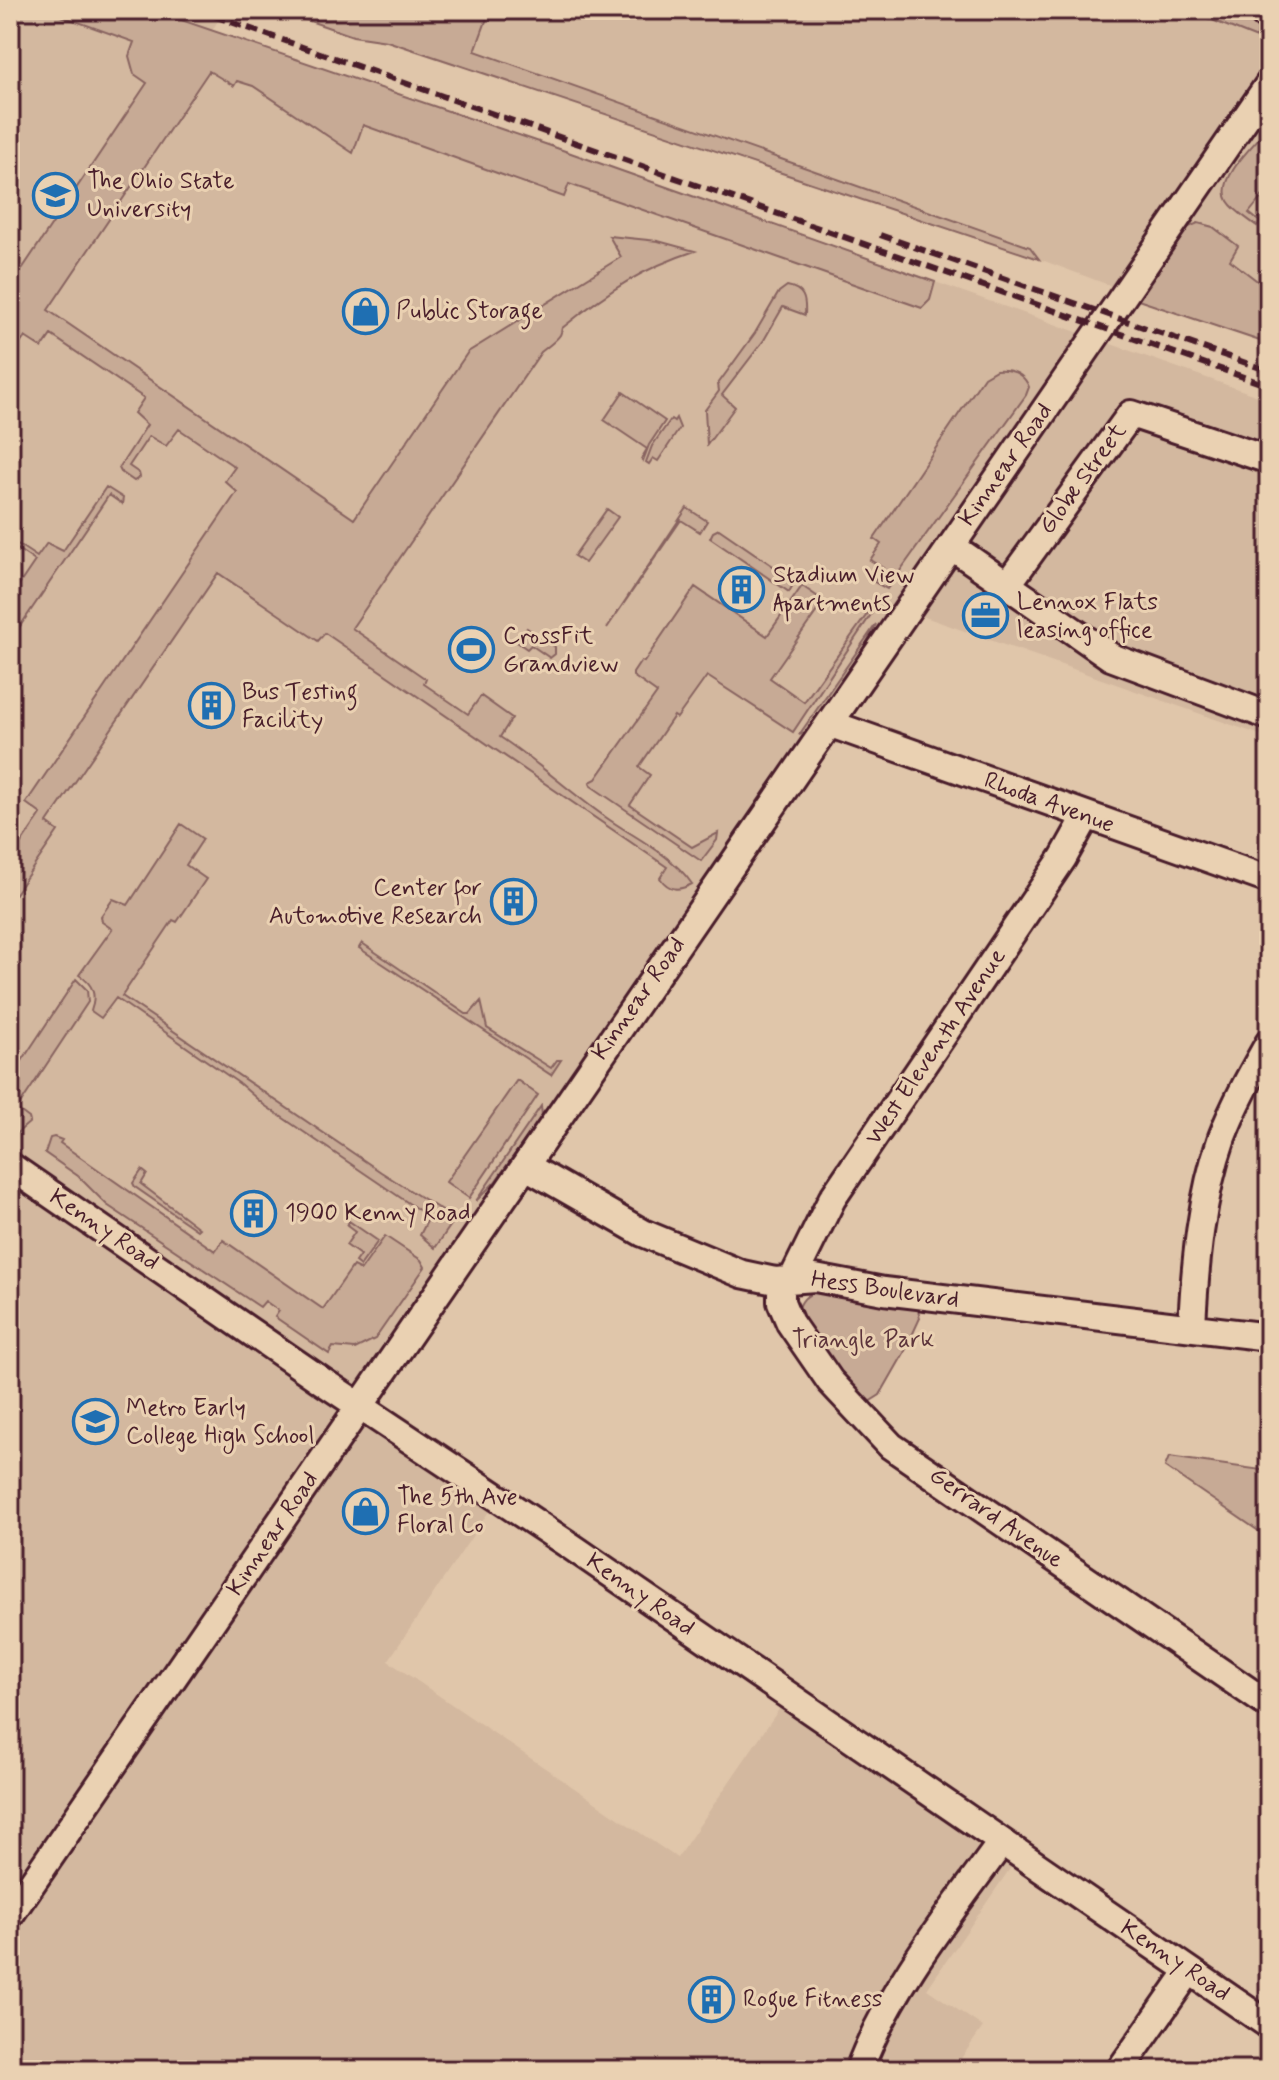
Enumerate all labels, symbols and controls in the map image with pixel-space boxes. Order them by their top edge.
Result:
place label: The Ohio State University [87,166,234,225]
school or university icon: The Ohio State University [32,171,80,219]
shop icon: Public Storage [341,287,389,335]
place label: Public Storage [396,296,543,330]
street label: Kinnear Road [952,397,1060,533]
street label: Globe Street [1032,417,1134,541]
place label: Stadium View Apartments [773,560,915,622]
building icon: Stadium View Apartments [718,565,766,613]
place label: Lennox Flats leasing office [1017,587,1158,646]
office icon: Lennox Flats leasing office [962,592,1010,640]
place label: CrossFit Grandview [503,621,619,680]
sports icon: CrossFit Grandview [448,626,496,674]
place label: Bus Testing Facility [242,677,358,736]
building icon: Bus Testing Facility [187,682,235,730]
street label: Rhoda Avenue [980,765,1118,841]
place label: Center for Automotive Research [269,873,482,932]
building icon: Center for Automotive Research [489,878,537,926]
street label: Kinnear Road [585,931,693,1067]
street label: West Eleventh Avenue [859,942,1014,1151]
street label: Kenny Road [43,1182,165,1278]
building icon: 1900 Kenny Road [230,1189,278,1237]
place label: 1900 Kenny Road [285,1198,470,1229]
street label: Hess Boulevard [809,1264,961,1316]
park label: Triangle Park [792,1325,934,1356]
place label: Metro Early College High School [126,1393,314,1454]
school or university icon: Metro Early College High School [71,1398,119,1446]
street label: Gerrard Avenue [923,1460,1069,1576]
street label: Kinnear Road [220,1466,326,1602]
place label: The 5th Ave Floral Co [397,1482,518,1541]
shop icon: The 5th Ave Floral Co [342,1487,390,1535]
street label: Kenny Road [579,1546,701,1644]
street label: Kenny Road [1114,1913,1236,2009]
building icon: Rogue Fitness [688,1975,736,2023]
place label: Rogue Fitness [743,1984,883,2018]

